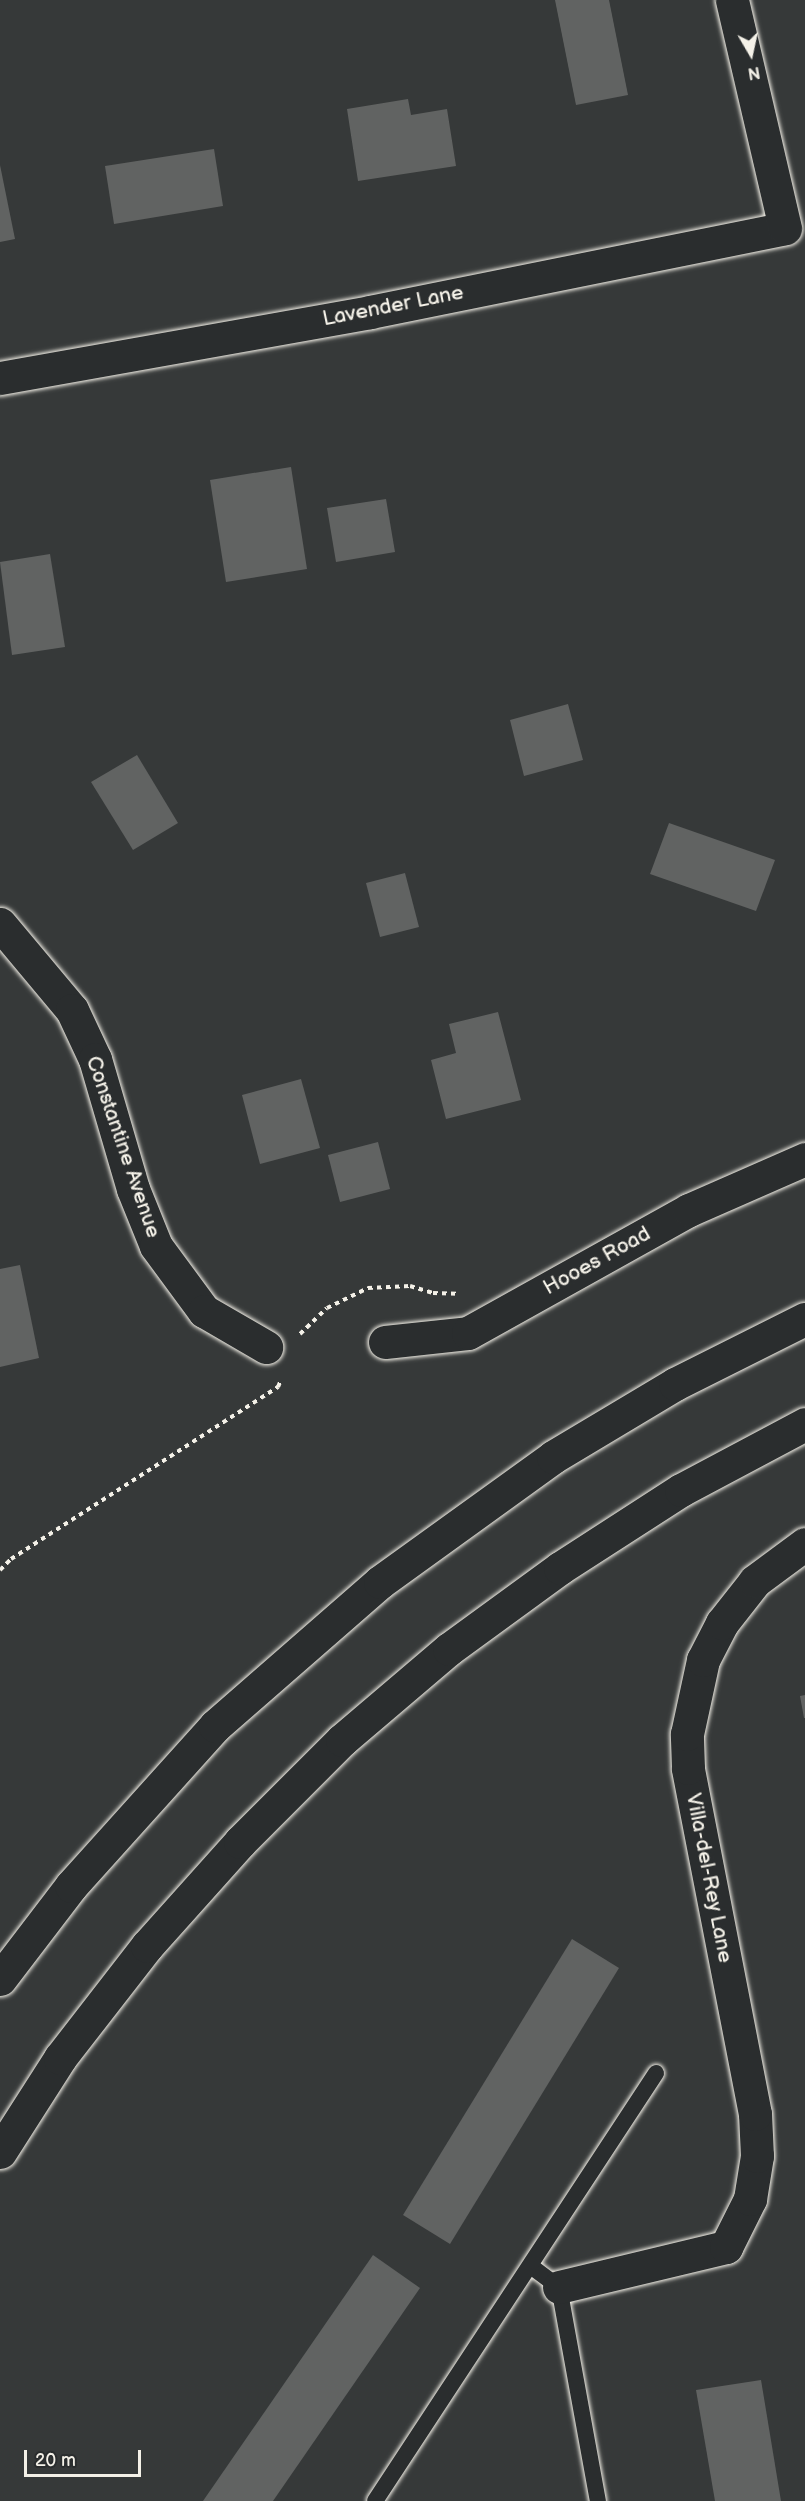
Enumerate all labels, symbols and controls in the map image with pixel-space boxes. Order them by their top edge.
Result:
north arrow [721,24,781,84]
text: N [746,62,761,83]
street label: Lavender Lane [320,280,466,332]
street label: Constantine Avenue [80,1053,166,1241]
street label: Hooes Road [539,1221,655,1301]
street label: Villa-del-Rey Lane [680,1790,738,1966]
scale bar [27,2438,144,2476]
text: 20 m [35,2450,76,2471]

